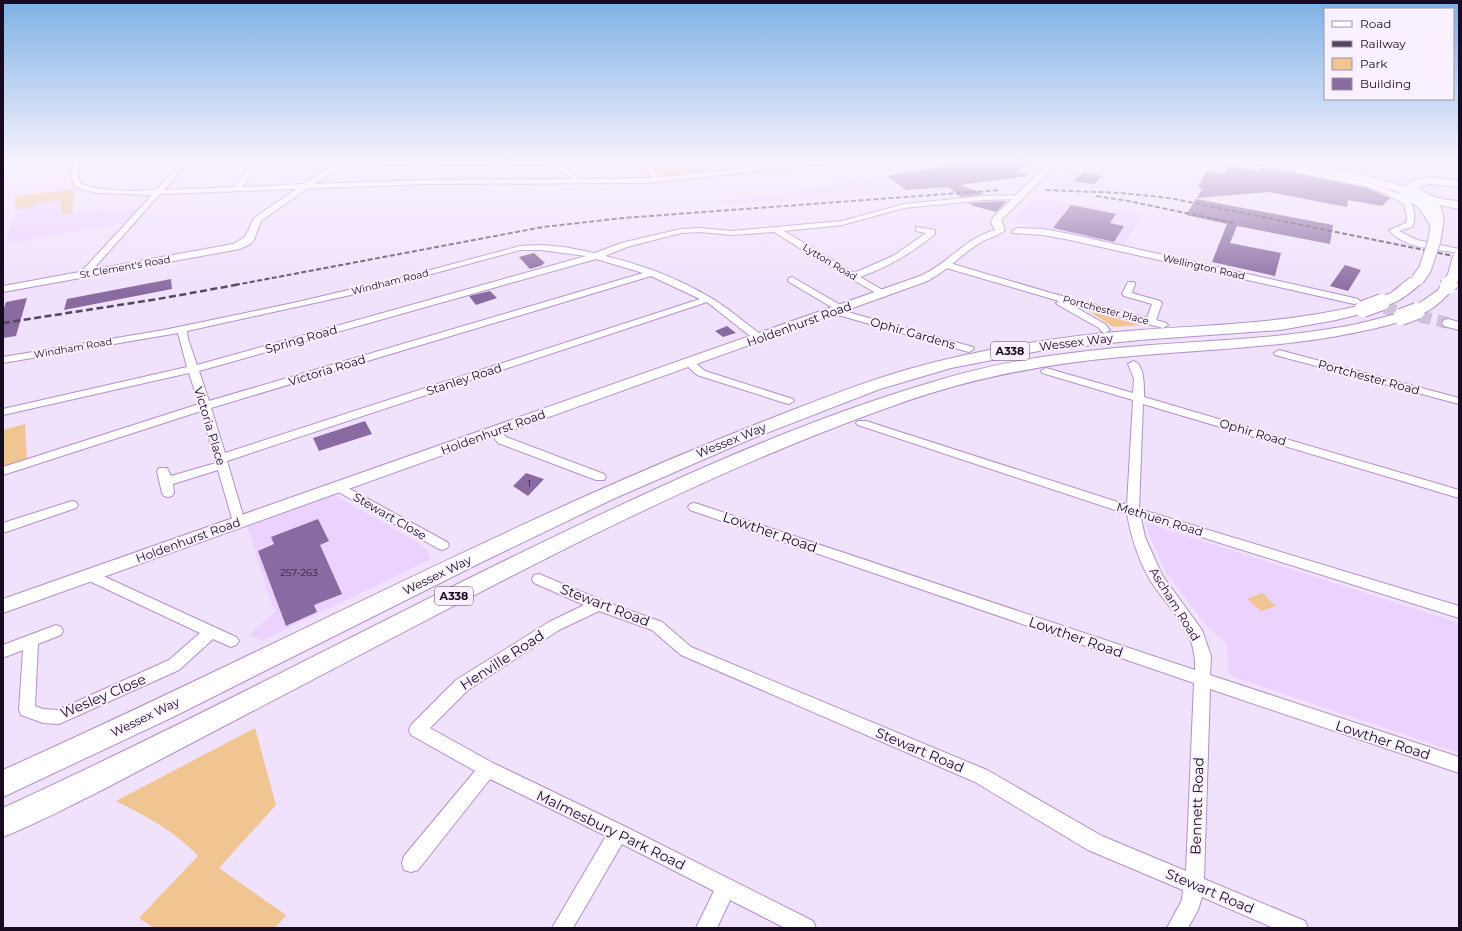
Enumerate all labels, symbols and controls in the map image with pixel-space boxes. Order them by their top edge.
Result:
legend [1324,8,1454,100]
text: Road [1360,16,1391,31]
text: Railway [1360,36,1406,51]
text: Park [1360,56,1388,71]
text: Building [1360,76,1411,91]
street label: Lytton Road [801,241,859,283]
street label: Wellington Road [1162,251,1246,283]
street label: St Clement's Road [79,253,171,281]
street label: Windham Road [350,266,430,298]
street label: Portchester Place [1062,292,1150,328]
street label: Holdenhurst Road [745,298,853,350]
street label: Ophir Gardens [869,314,957,352]
street label: Spring Road [263,322,339,356]
street label: Wessex Way [1038,330,1114,354]
street label: Windham Road [33,335,113,361]
road number: A338 [991,342,1029,360]
street label: Victoria Road [287,351,367,389]
street label: Portchester Road [1316,356,1422,398]
street label: Stanley Road [424,360,504,398]
street label: Victoria Place [191,385,229,467]
street label: Holdenhurst Road [439,406,547,458]
street label: Ophir Road [1218,415,1288,449]
street label: Wessex Way [694,419,769,461]
house number: 1 [527,477,531,490]
street label: Stewart Close [351,489,429,543]
street label: Methuen Road [1115,499,1205,539]
street label: Lowther Road [720,507,820,557]
street label: Holdenhurst Road [134,514,242,566]
street label: Wessex Way [400,552,474,598]
street label: Ascham Road [1147,565,1203,643]
house number: 257-263 [280,566,318,579]
street label: Stewart Road [558,580,652,630]
road number: A338 [435,587,473,605]
street label: Lowther Road [1026,612,1126,662]
street label: Henville Road [457,626,547,694]
street label: Wesley Close [57,670,149,722]
street label: Wessex Way [108,694,182,740]
street label: Lowther Road [1333,716,1433,764]
street label: Stewart Road [873,723,967,777]
street label: Bennett Road [1186,757,1208,855]
street label: Malmesbury Park Road [534,786,688,874]
street label: Stewart Road [1163,864,1257,918]

